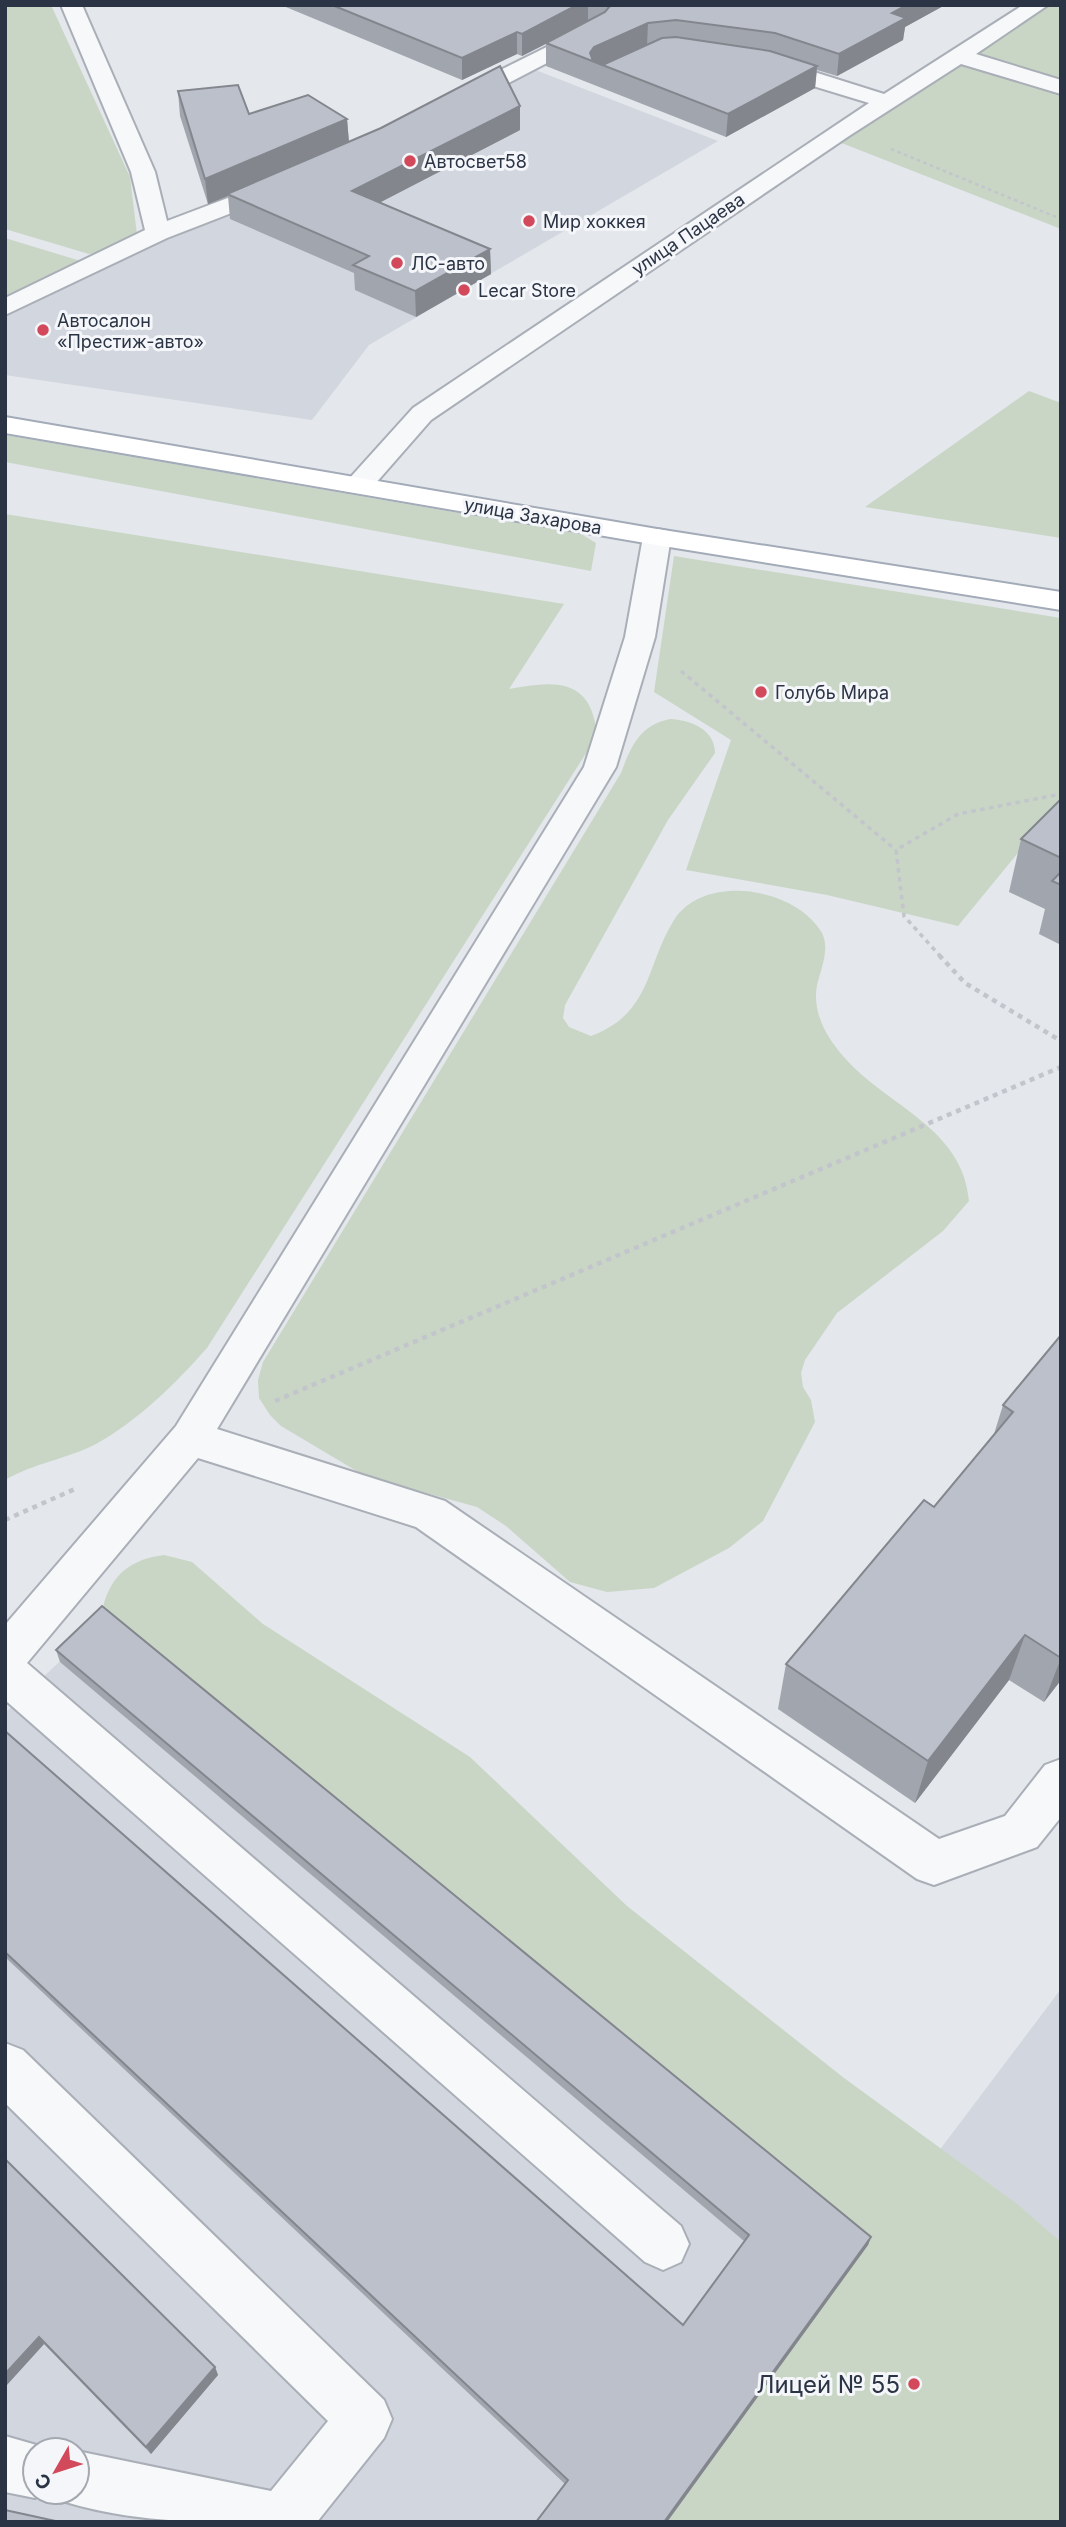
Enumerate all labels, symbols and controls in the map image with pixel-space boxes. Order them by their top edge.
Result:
place label: Автосвет58 [424,151,527,172]
marker: Автосвет58 [402,153,418,169]
street label: улица Пацаева [628,189,748,279]
place label: Мир хоккея [543,211,646,232]
marker: Мир хоккея [521,213,537,229]
place label: ЛС-авто [411,253,485,274]
marker: ЛС-авто [389,255,405,271]
place label: Lecar Store [478,280,576,301]
marker: Lecar Store [456,282,472,298]
place label: Автосалон «Престиж-авто» [57,310,204,352]
marker: Автосалон «Престиж-авто» [35,322,51,338]
street label: улица Захарова [463,494,603,538]
place label: Голубь Мира [775,682,889,703]
marker: Голубь Мира [753,684,769,700]
place label: Лицей № 55 [756,2370,900,2399]
marker: Лицей № 55 [906,2376,922,2392]
north arrow [21,2436,91,2506]
text: С [30,2469,57,2494]

